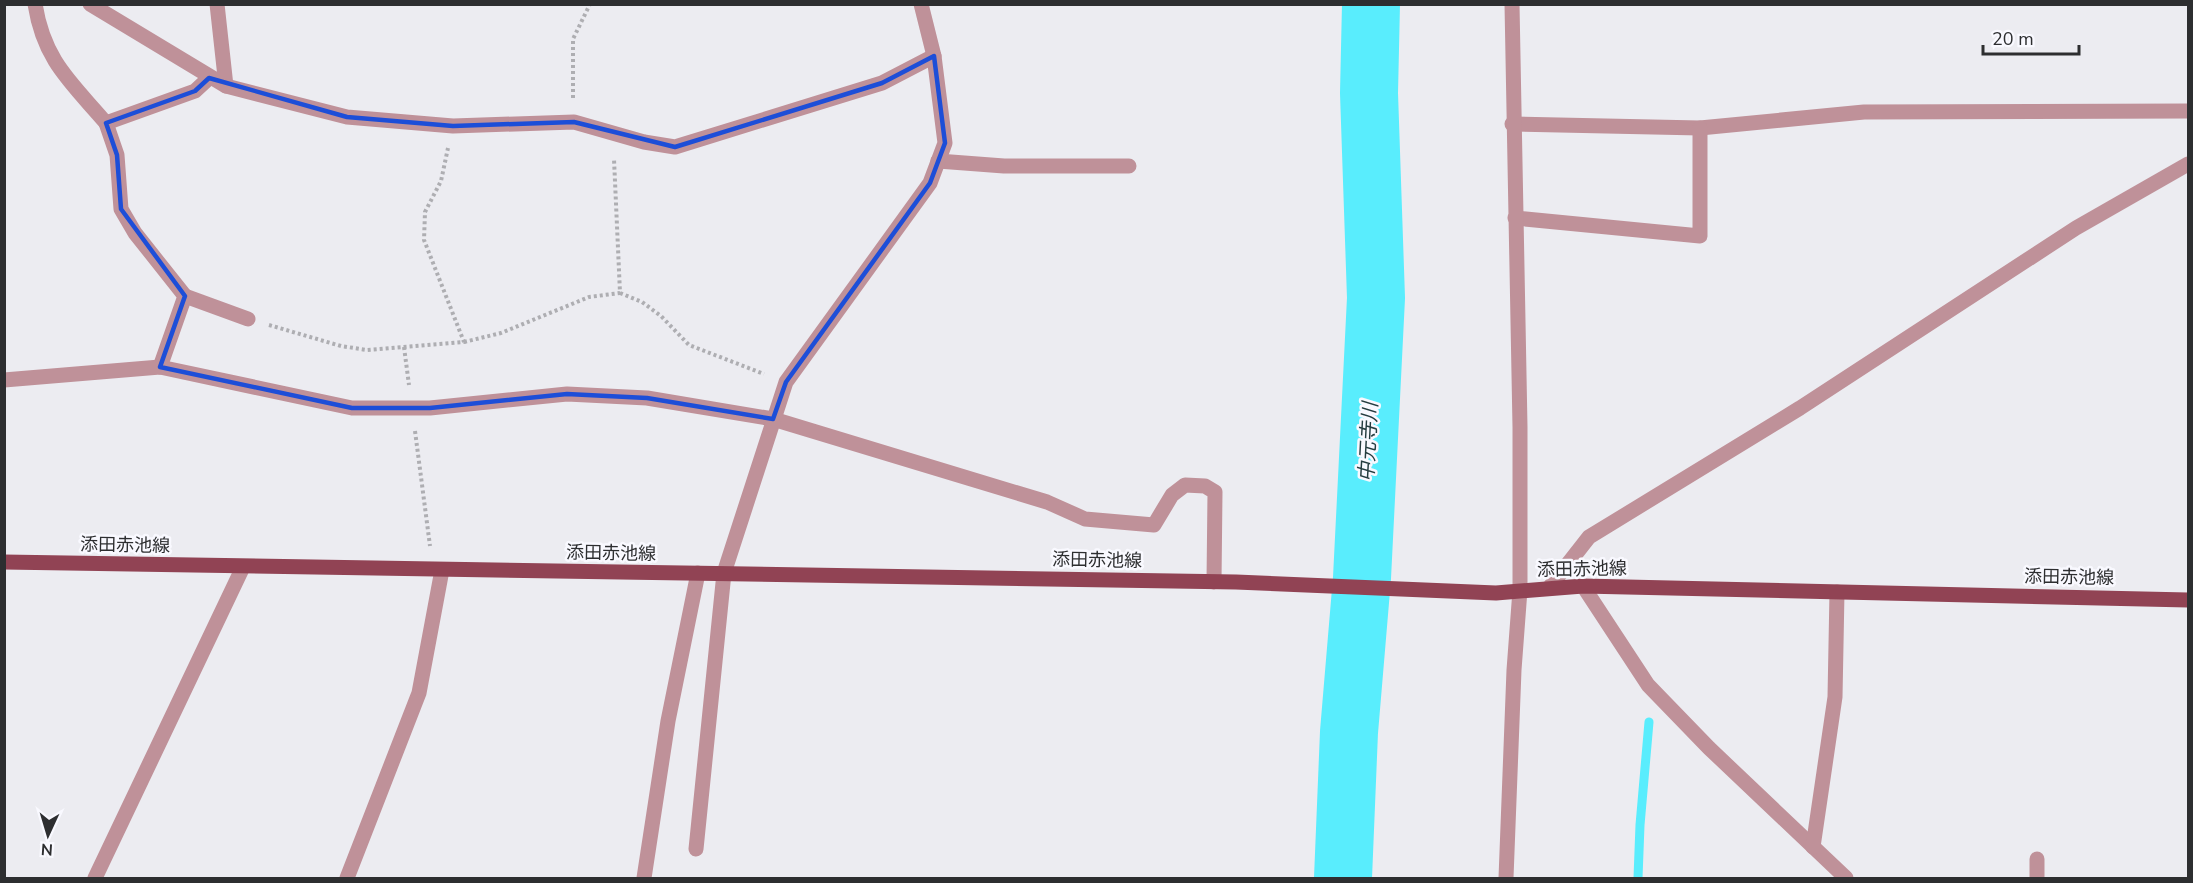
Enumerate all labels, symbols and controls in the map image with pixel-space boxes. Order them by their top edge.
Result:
scale bar [1983,18,2079,56]
text: 20 m [1992,27,2034,51]
water label: 中元寺川 [1353,399,1384,483]
street label: 添田赤池線 [80,532,170,558]
street label: 添田赤池線 [566,540,656,566]
street label: 添田赤池線 [1052,547,1142,573]
street label: 添田赤池線 [1537,556,1627,582]
street label: 添田赤池線 [2024,564,2114,590]
north arrow [18,805,78,865]
text: N [40,838,54,860]

